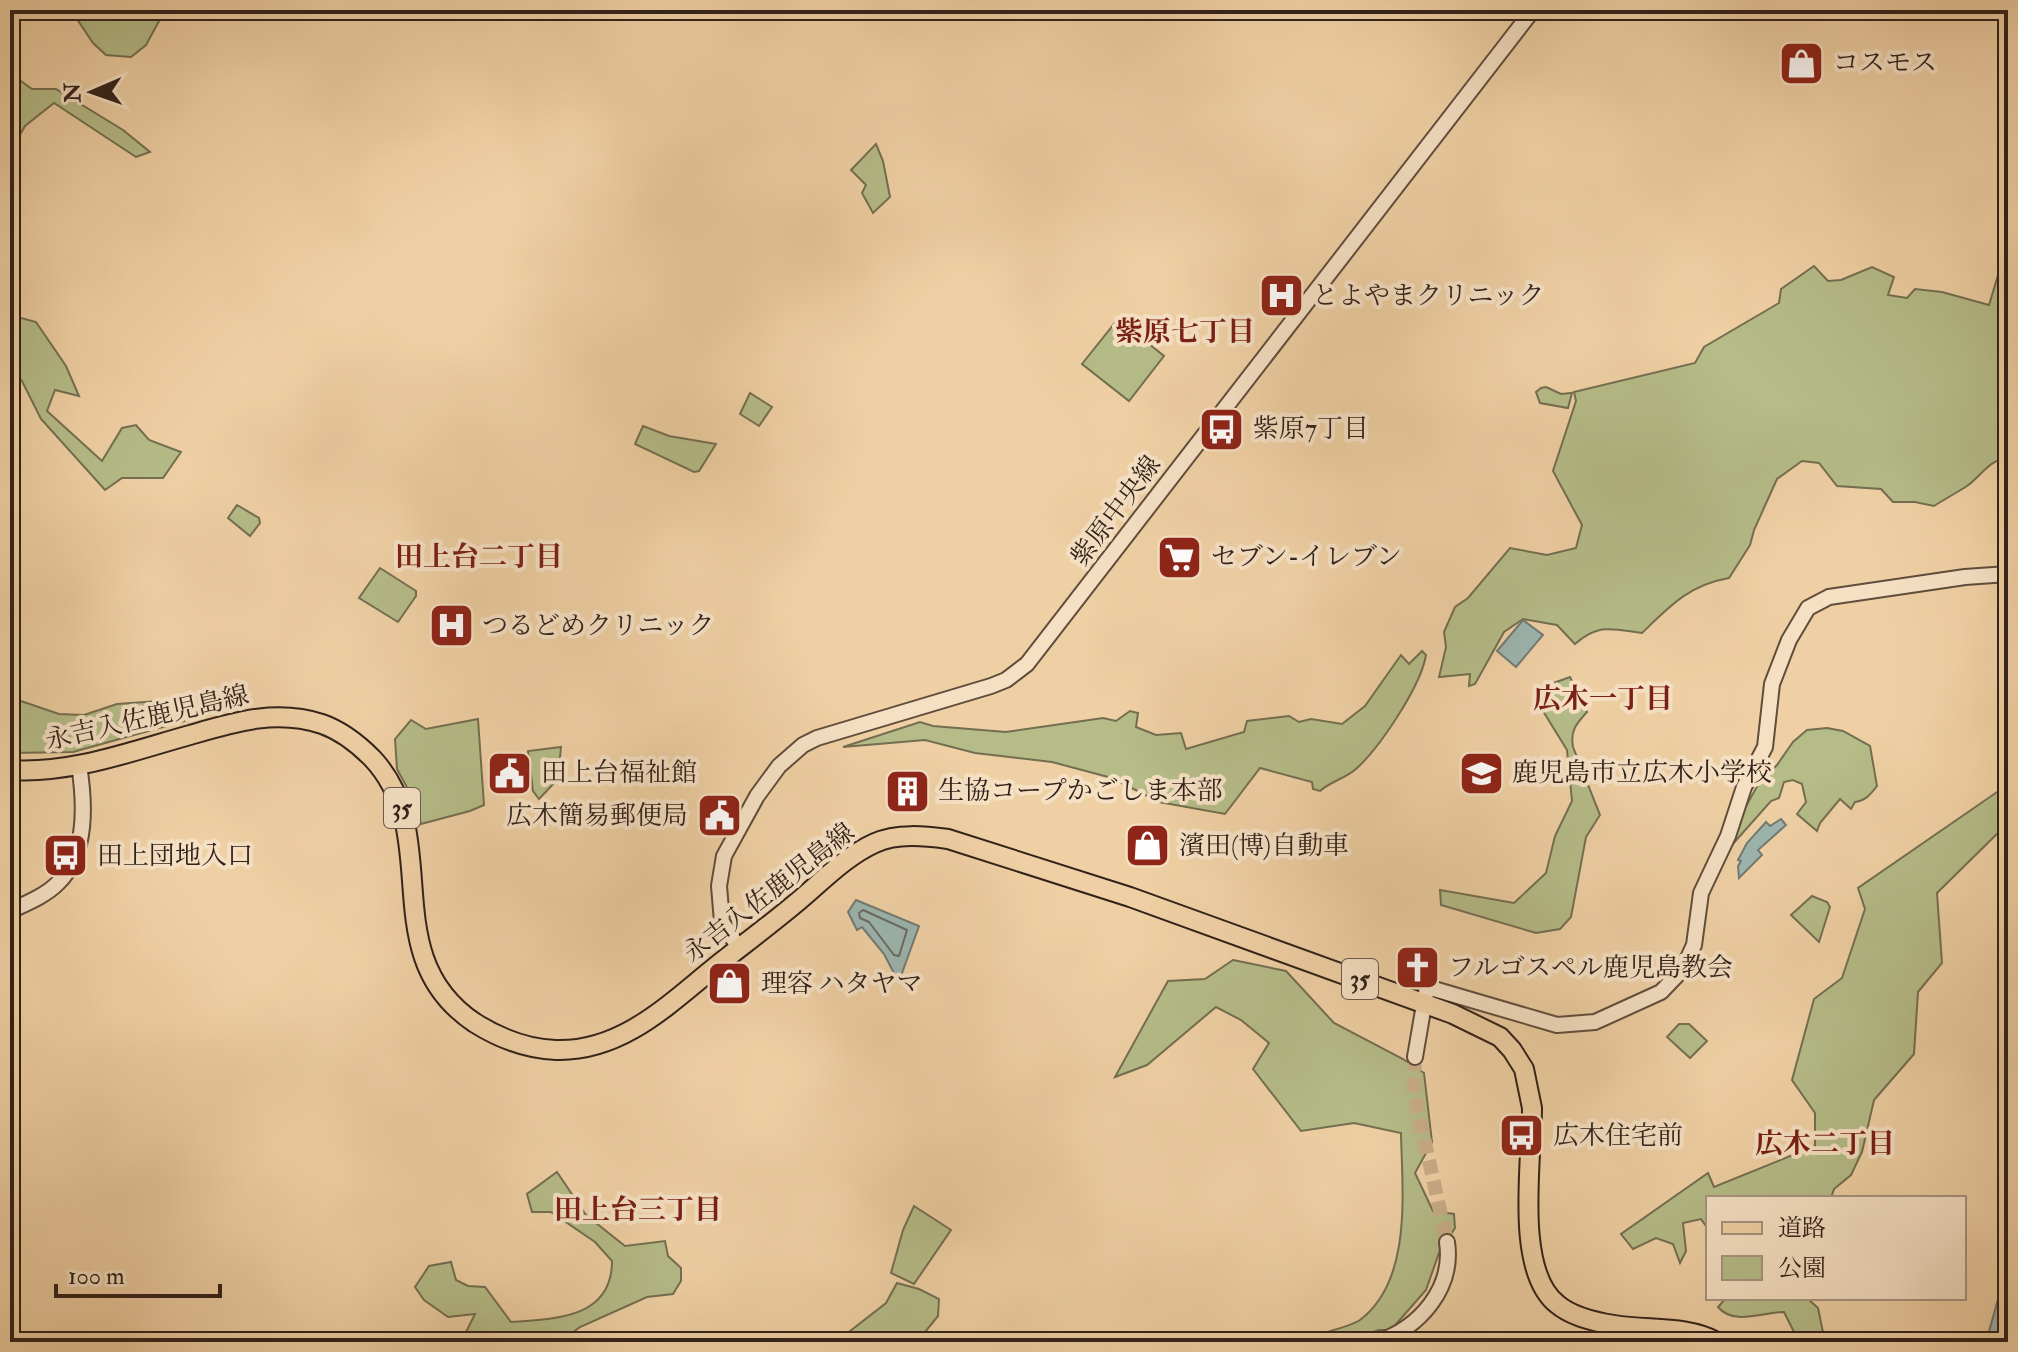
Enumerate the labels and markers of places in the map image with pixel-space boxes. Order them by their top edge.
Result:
shop icon: コスモス [1778,39,1826,87]
place label: コスモス [1833,47,1937,79]
hospital icon: とよやまクリニック [1257,272,1305,320]
place label: とよやまクリニック [1312,280,1544,312]
bus stop icon: 紫原7丁目 [1198,405,1246,453]
place label: 紫原7丁目 [1253,413,1369,445]
supermarket icon: セブン-イレブン [1156,533,1204,581]
place label: セブン-イレブン [1211,541,1402,573]
hospital icon: つるどめクリニック [427,602,475,650]
place label: つるどめクリニック [482,610,714,642]
public building icon: 田上台福祉館 [486,749,534,797]
school or university icon: 鹿児島市立広木小学校 [1457,749,1505,797]
place label: 田上台福祉館 [541,757,697,789]
place label: 鹿児島市立広木小学校 [1512,757,1772,789]
building icon: 生協コープかごしま本部 [883,767,931,815]
place label: 生協コープかごしま本部 [938,775,1223,807]
public building icon: 広木簡易郵便局 [695,792,743,840]
place label: 広木簡易郵便局 [506,800,688,832]
shop icon: 濱田(博)自動車 [1124,822,1172,870]
place label: 濱田(博)自動車 [1179,830,1349,862]
bus stop icon: 田上団地入口 [42,832,90,880]
place label: 田上団地入口 [97,840,253,872]
church icon: フルゴスペル鹿児島教会 [1393,944,1441,992]
place label: フルゴスペル鹿児島教会 [1448,952,1733,984]
shop icon: 理容 ハタヤマ [706,960,754,1008]
place label: 理容 ハタヤマ [761,968,922,1000]
bus stop icon: 広木住宅前 [1498,1112,1546,1160]
place label: 広木住宅前 [1553,1120,1683,1152]

